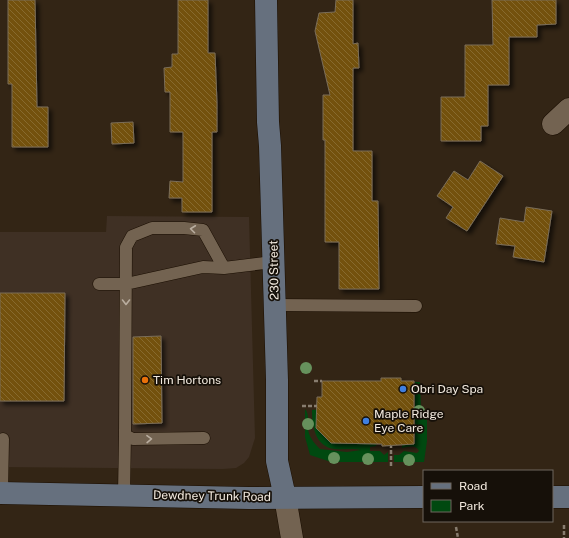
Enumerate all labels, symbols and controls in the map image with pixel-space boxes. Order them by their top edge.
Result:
one-way arrow [190,225,196,234]
street label: 230 Street [266,240,282,300]
one-way arrow [122,299,130,305]
place label: Tim Hortons [153,373,221,387]
marker: Tim Hortons [140,375,150,385]
place label: Obri Day Spa [411,382,483,396]
marker: Obri Day Spa [398,384,408,394]
place label: Maple Ridge Eye Care [374,407,444,435]
marker: Maple Ridge Eye Care [361,416,371,426]
one-way arrow [146,435,152,443]
legend [423,470,553,522]
text: Road [459,479,487,493]
street label: Dewdney Trunk Road [153,488,271,504]
text: Park [459,499,485,513]

